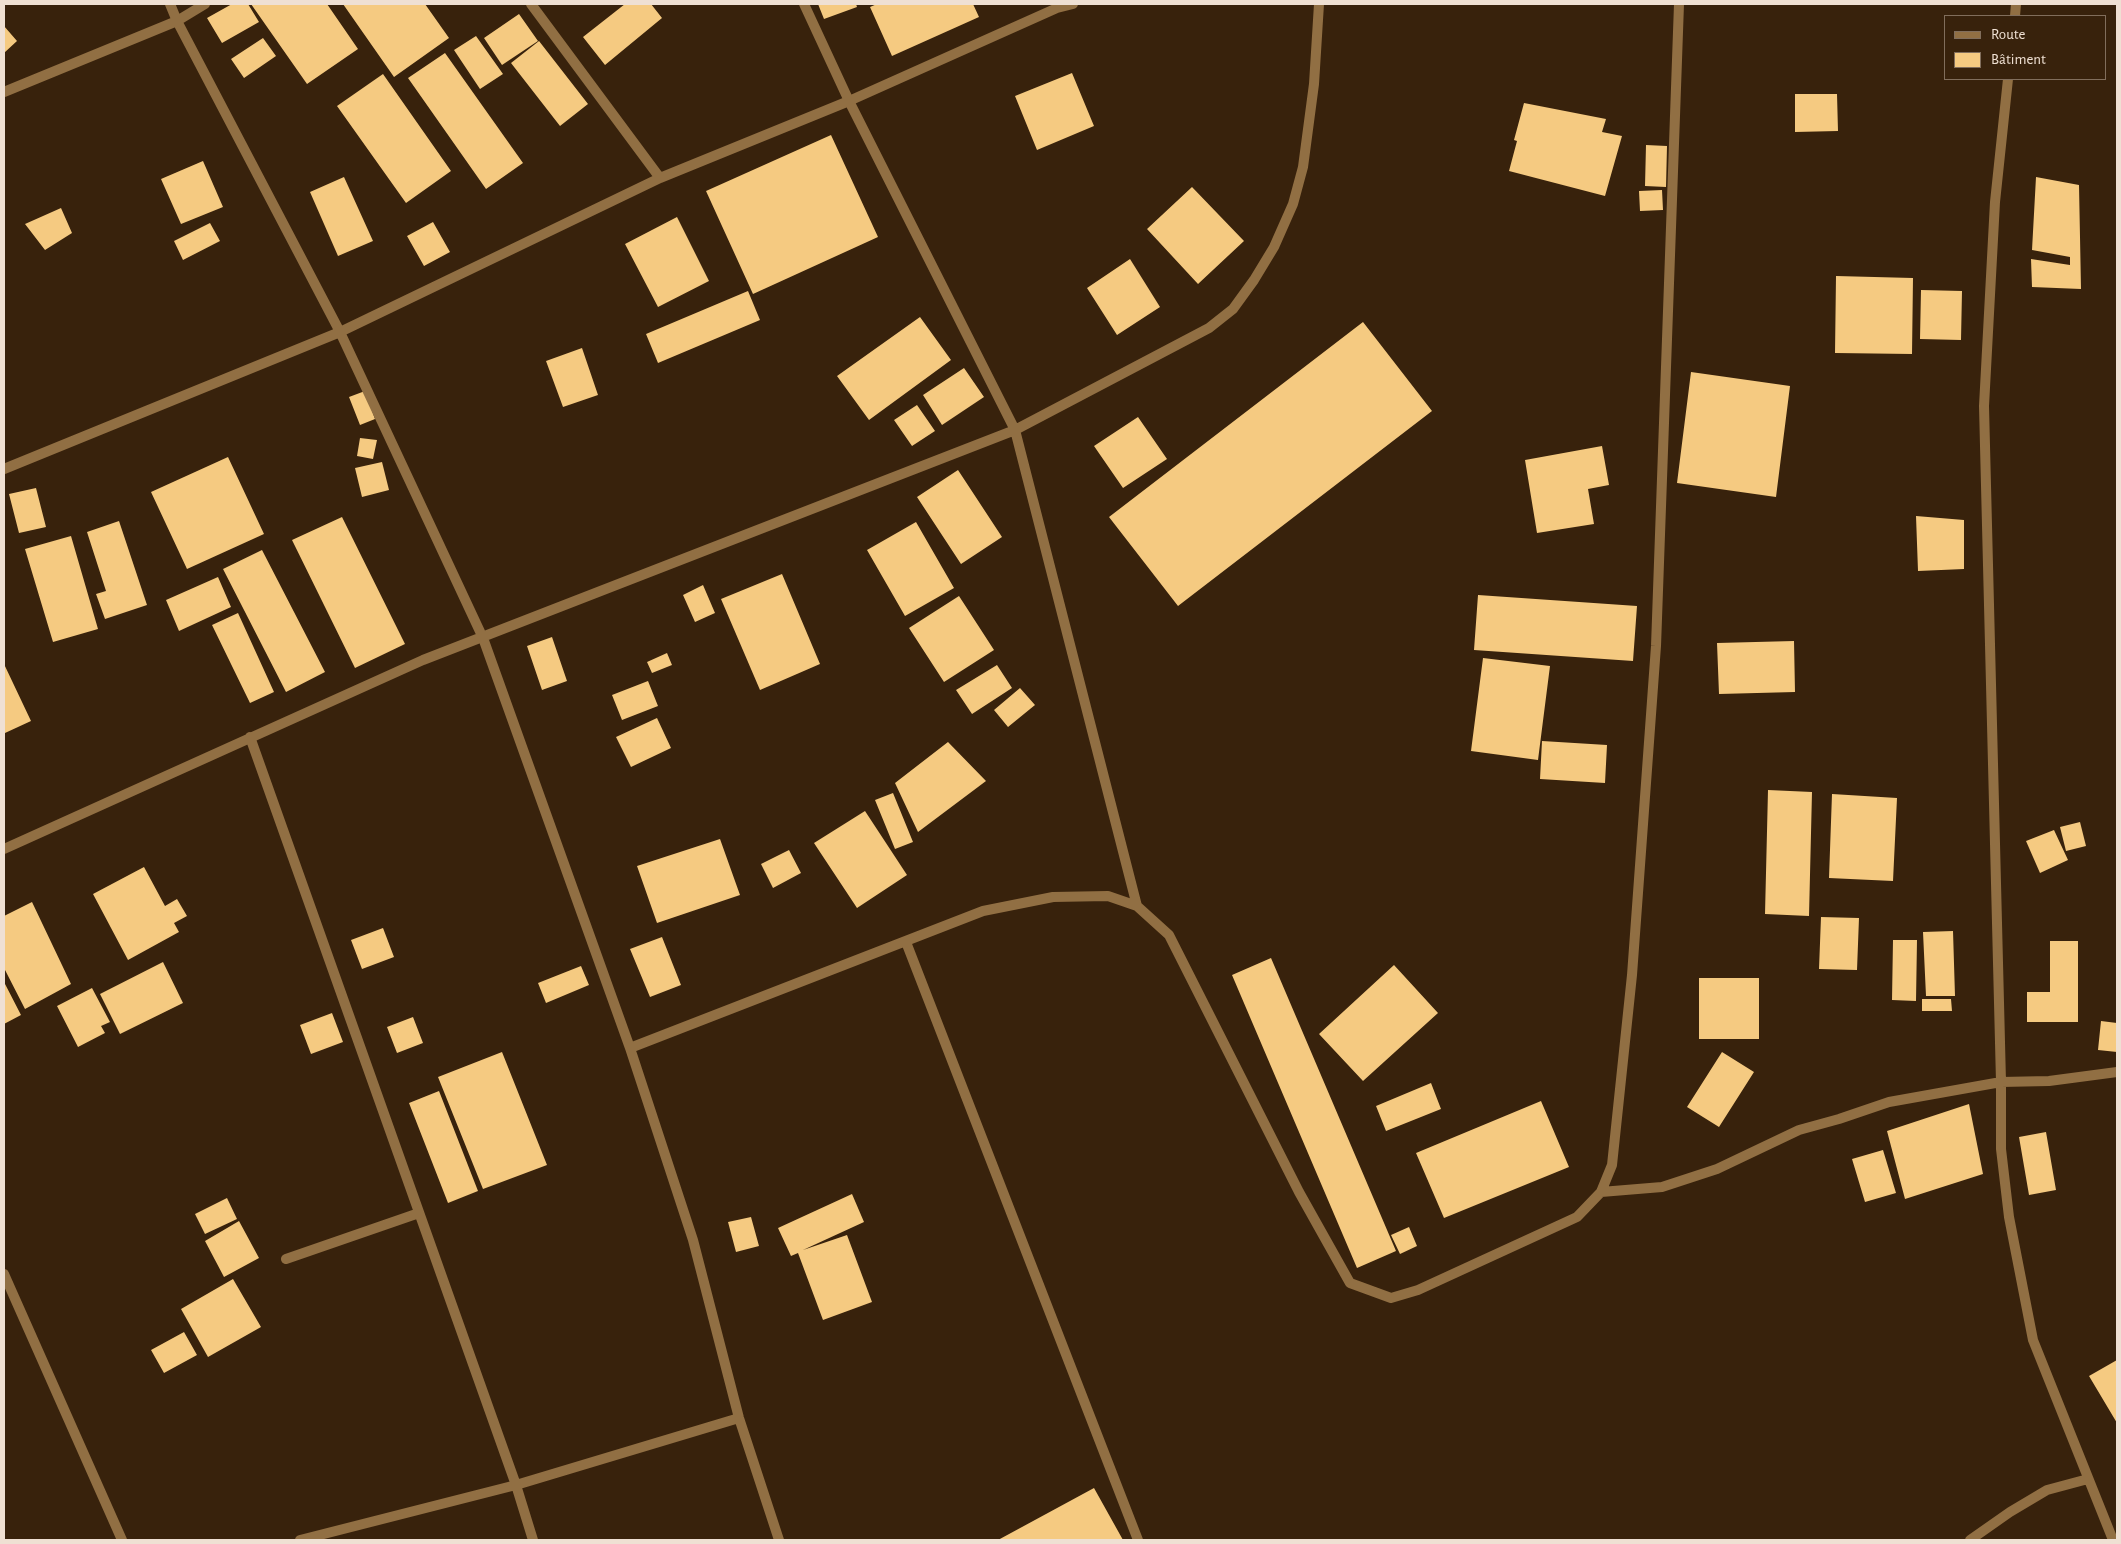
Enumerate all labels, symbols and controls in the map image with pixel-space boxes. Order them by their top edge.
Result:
legend [1944,15,2106,80]
text: Route [1991,27,2025,42]
text: Bâtiment [1991,52,2046,67]

